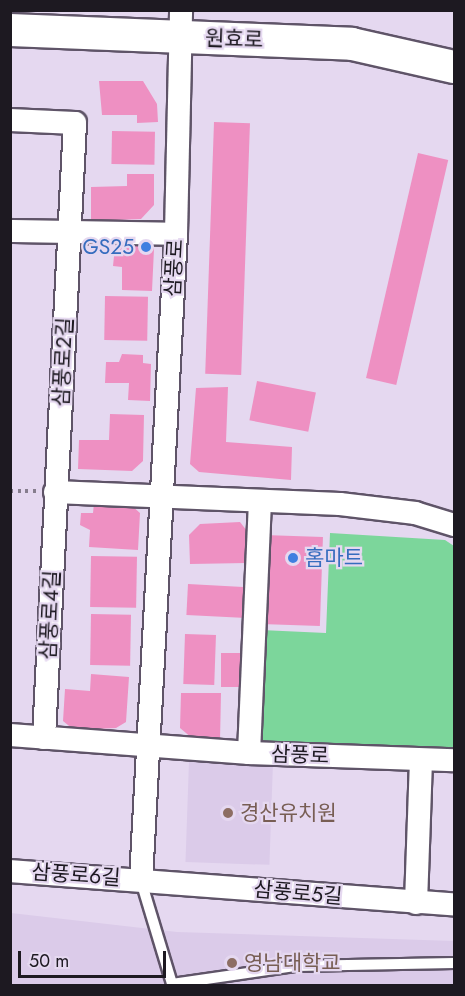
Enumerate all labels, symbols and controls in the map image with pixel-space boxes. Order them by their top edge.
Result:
street label: 원효로 [205,25,263,53]
place label: GS25 [82,234,134,260]
street label: 삼풍로 [160,238,188,298]
marker: GS25 [139,240,153,254]
street label: 삼풍로2길 [48,317,78,407]
place label: 홈마트 [305,545,363,571]
marker: 홈마트 [286,551,300,565]
street label: 삼풍로4길 [35,570,65,660]
street label: 삼풍로 [271,741,329,769]
place label: 경산유치원 [240,800,337,826]
marker: 경산유치원 [221,806,235,820]
street label: 삼풍로6길 [31,859,121,891]
street label: 삼풍로5길 [253,877,343,909]
scale bar [21,939,170,977]
text: 50 m [29,948,69,974]
place label: 영남대학교 [244,950,341,976]
marker: 영남대학교 [225,956,239,970]

